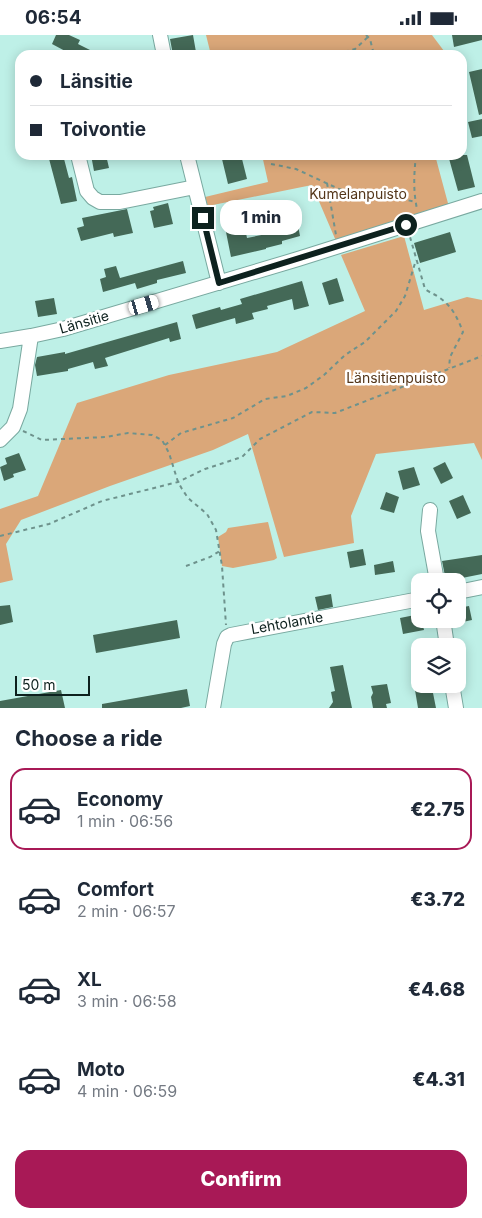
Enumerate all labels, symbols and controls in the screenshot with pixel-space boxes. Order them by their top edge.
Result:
text: 06:54 [25,6,82,29]
text: Länsitie [60,70,133,93]
text: Toivontie [60,118,146,141]
park label: Kumelanpuisto [309,185,407,202]
callout: 1 min [220,201,303,235]
route end [192,207,214,229]
text: 1 min [241,207,281,227]
route start [395,214,417,236]
car [127,294,160,316]
street label: Länsitie [57,306,111,337]
park label: Länsitienpuisto [346,369,446,386]
map controls [411,573,466,693]
button: locate [411,573,466,628]
street label: Lehtolantie [250,608,324,637]
button: layers [411,638,466,693]
scale bar [15,673,90,696]
text: 50 m [22,676,56,693]
text: Choose a ride [15,725,163,751]
icon: car [17,787,62,832]
text: Economy [77,788,163,811]
text: €2.75 [410,798,465,821]
text: 1 min · 06:56 [77,811,173,831]
icon: car [17,877,62,922]
text: Comfort [77,878,154,901]
text: €3.72 [410,888,465,911]
text: 2 min · 06:57 [77,901,176,921]
icon: car [17,967,62,1012]
text: XL [77,968,102,991]
text: €4.68 [408,978,465,1001]
text: 3 min · 06:58 [77,991,177,1011]
icon: car [17,1057,62,1102]
text: Moto [77,1058,125,1081]
text: €4.31 [412,1068,465,1091]
text: 4 min · 06:59 [77,1081,177,1101]
button: Confirm [15,1150,467,1208]

